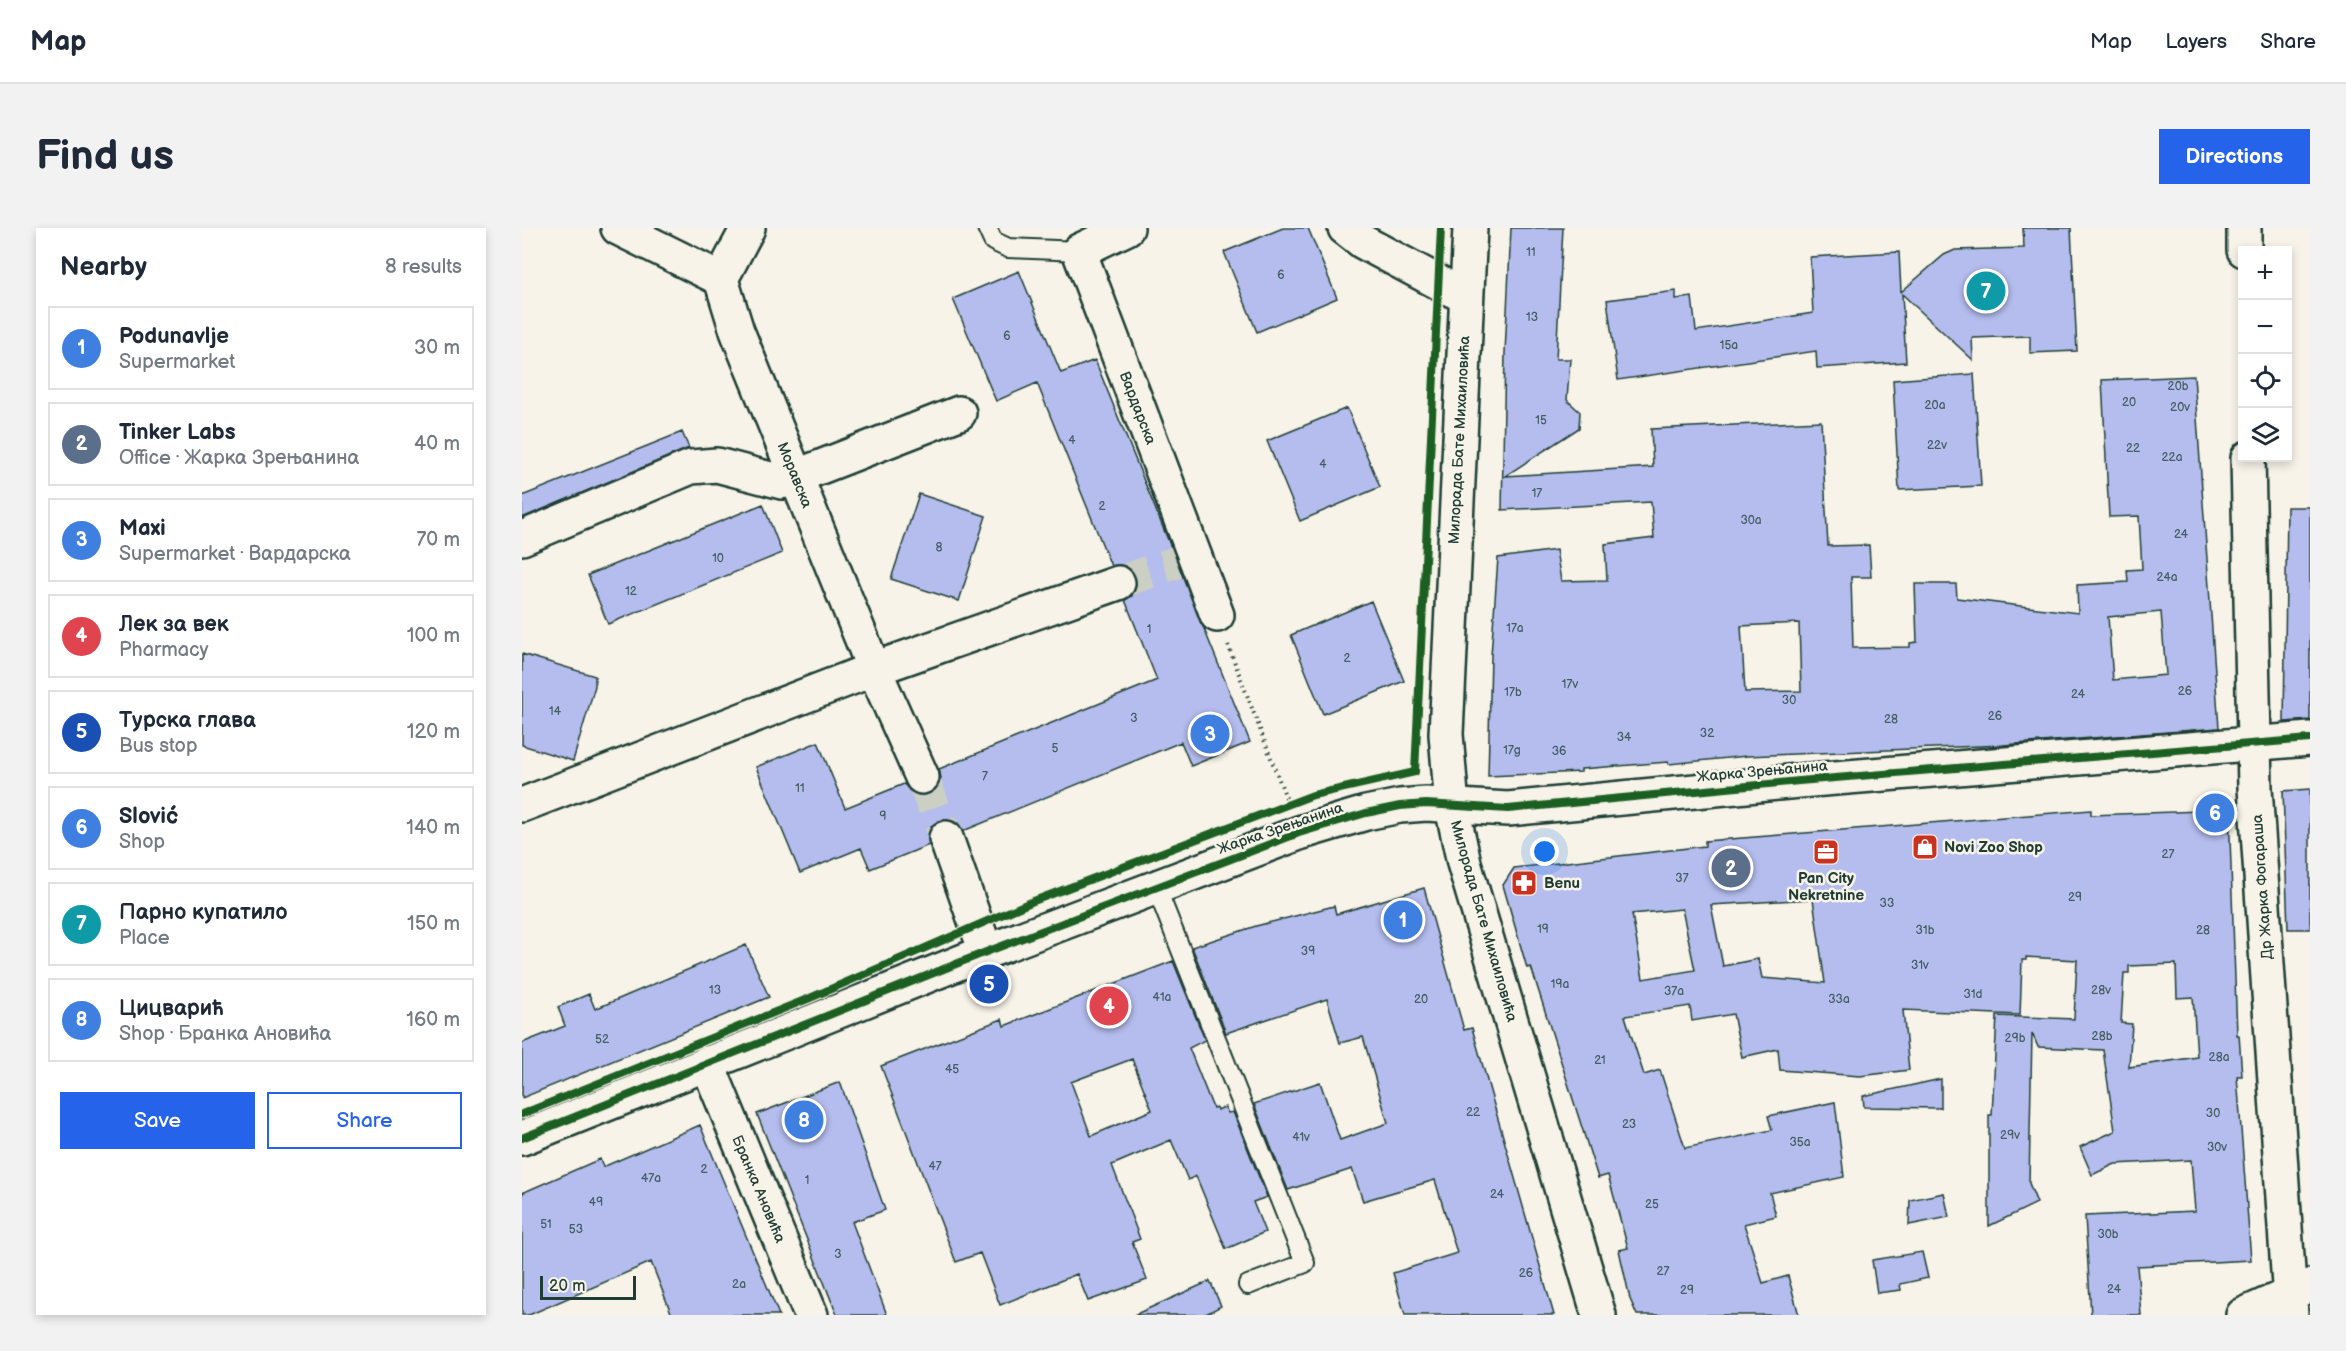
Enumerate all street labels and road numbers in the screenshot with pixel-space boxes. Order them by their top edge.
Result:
street label: Милорада Бате Михаиловића [1445,335,1474,545]
street label: Вардарска [1115,369,1160,448]
street label: Моравска [773,439,816,511]
street label: Жарка Зрењанина [1696,756,1829,787]
street label: Жарка Зрењанина [1215,798,1346,859]
street label: Др Жарка Фогараша [2248,813,2277,960]
street label: Милорада Бате Михаиловића [1446,818,1521,1024]
street label: Бранка Ановића [727,1133,790,1246]

